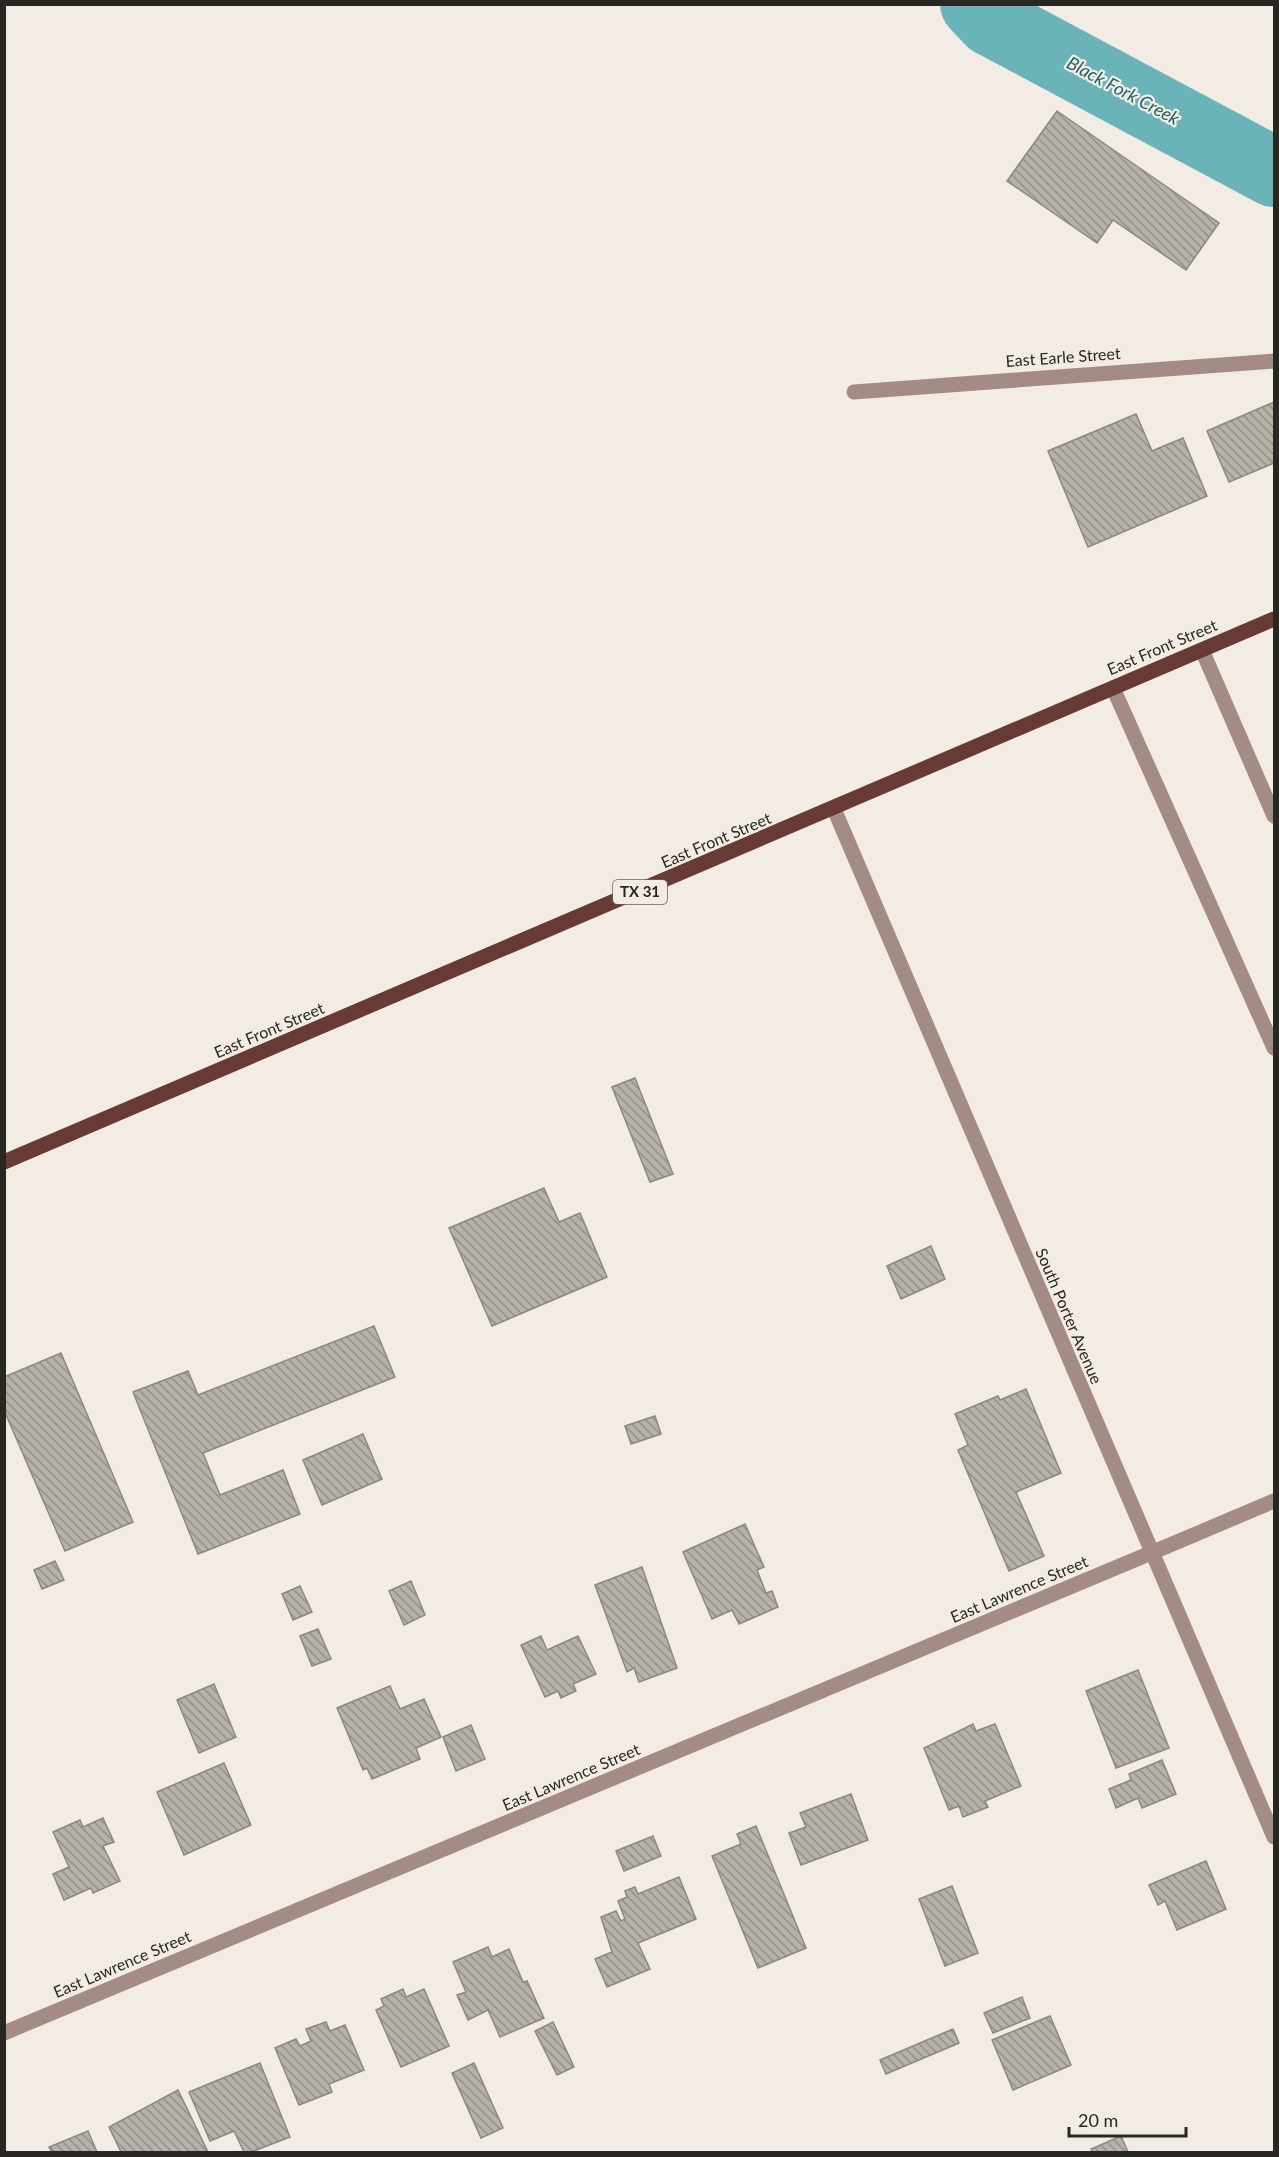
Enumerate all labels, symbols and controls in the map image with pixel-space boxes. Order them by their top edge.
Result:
water label: Black Fork Creek [1063,51,1184,129]
street label: East Earle Street [1005,343,1121,370]
street label: East Front Street [1104,615,1220,678]
street label: East Front Street [658,808,774,871]
road number: TX 31 [613,880,667,904]
street label: East Front Street [211,998,327,1061]
street label: South Porter Avenue [1032,1245,1107,1387]
street label: East Lawrence Street [947,1551,1091,1626]
street label: East Lawrence Street [499,1739,643,1814]
street label: East Lawrence Street [50,1926,194,2001]
scale bar [1069,2100,1186,2138]
text: 20 m [1078,2109,1118,2131]

